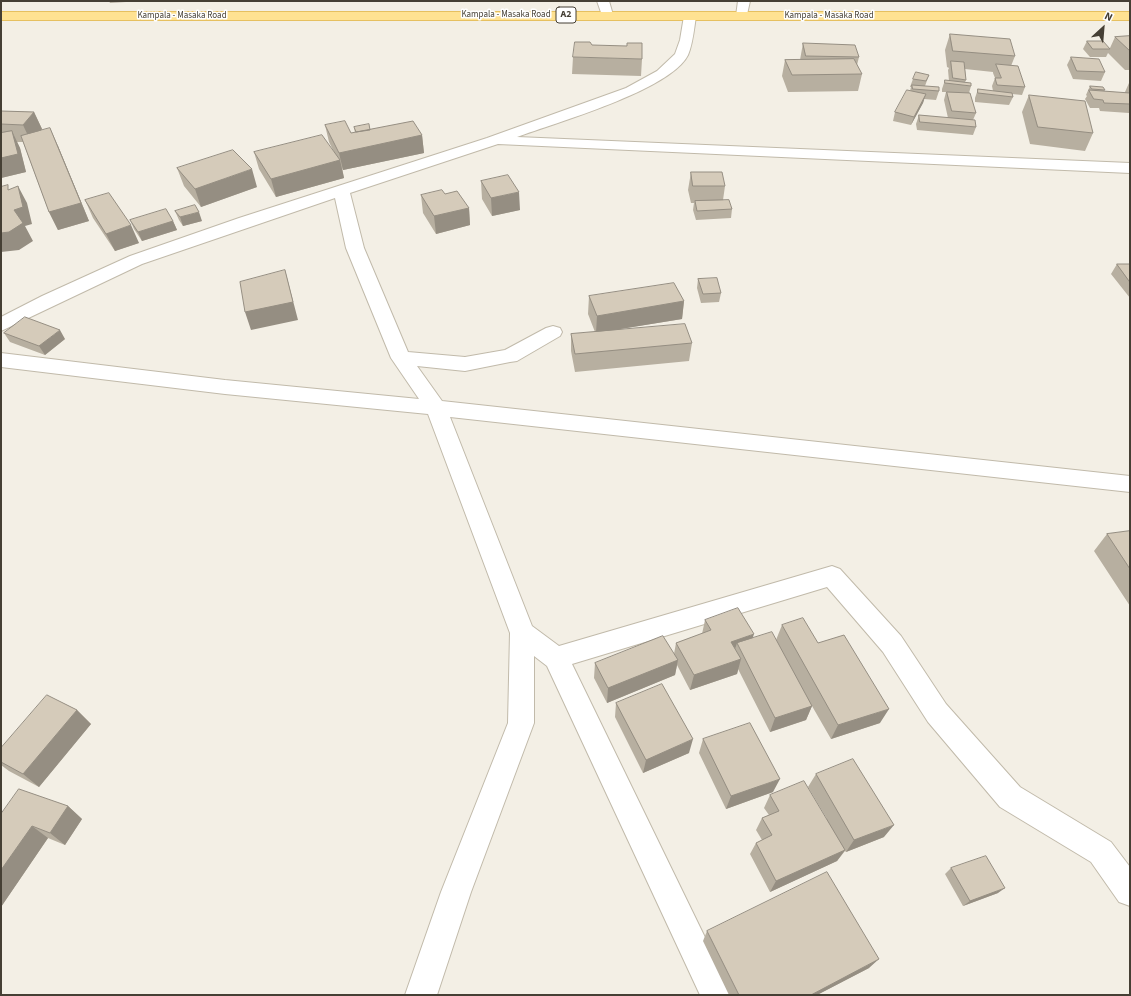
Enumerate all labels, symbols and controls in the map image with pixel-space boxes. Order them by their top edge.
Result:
road number: A2 [556,7,576,23]
north arrow [1083,8,1123,48]
text: N [1102,8,1115,25]
street label: Kampala - Masaka Road [461,10,551,20]
street label: Kampala - Masaka Road [137,11,227,21]
street label: Kampala - Masaka Road [784,11,874,21]

